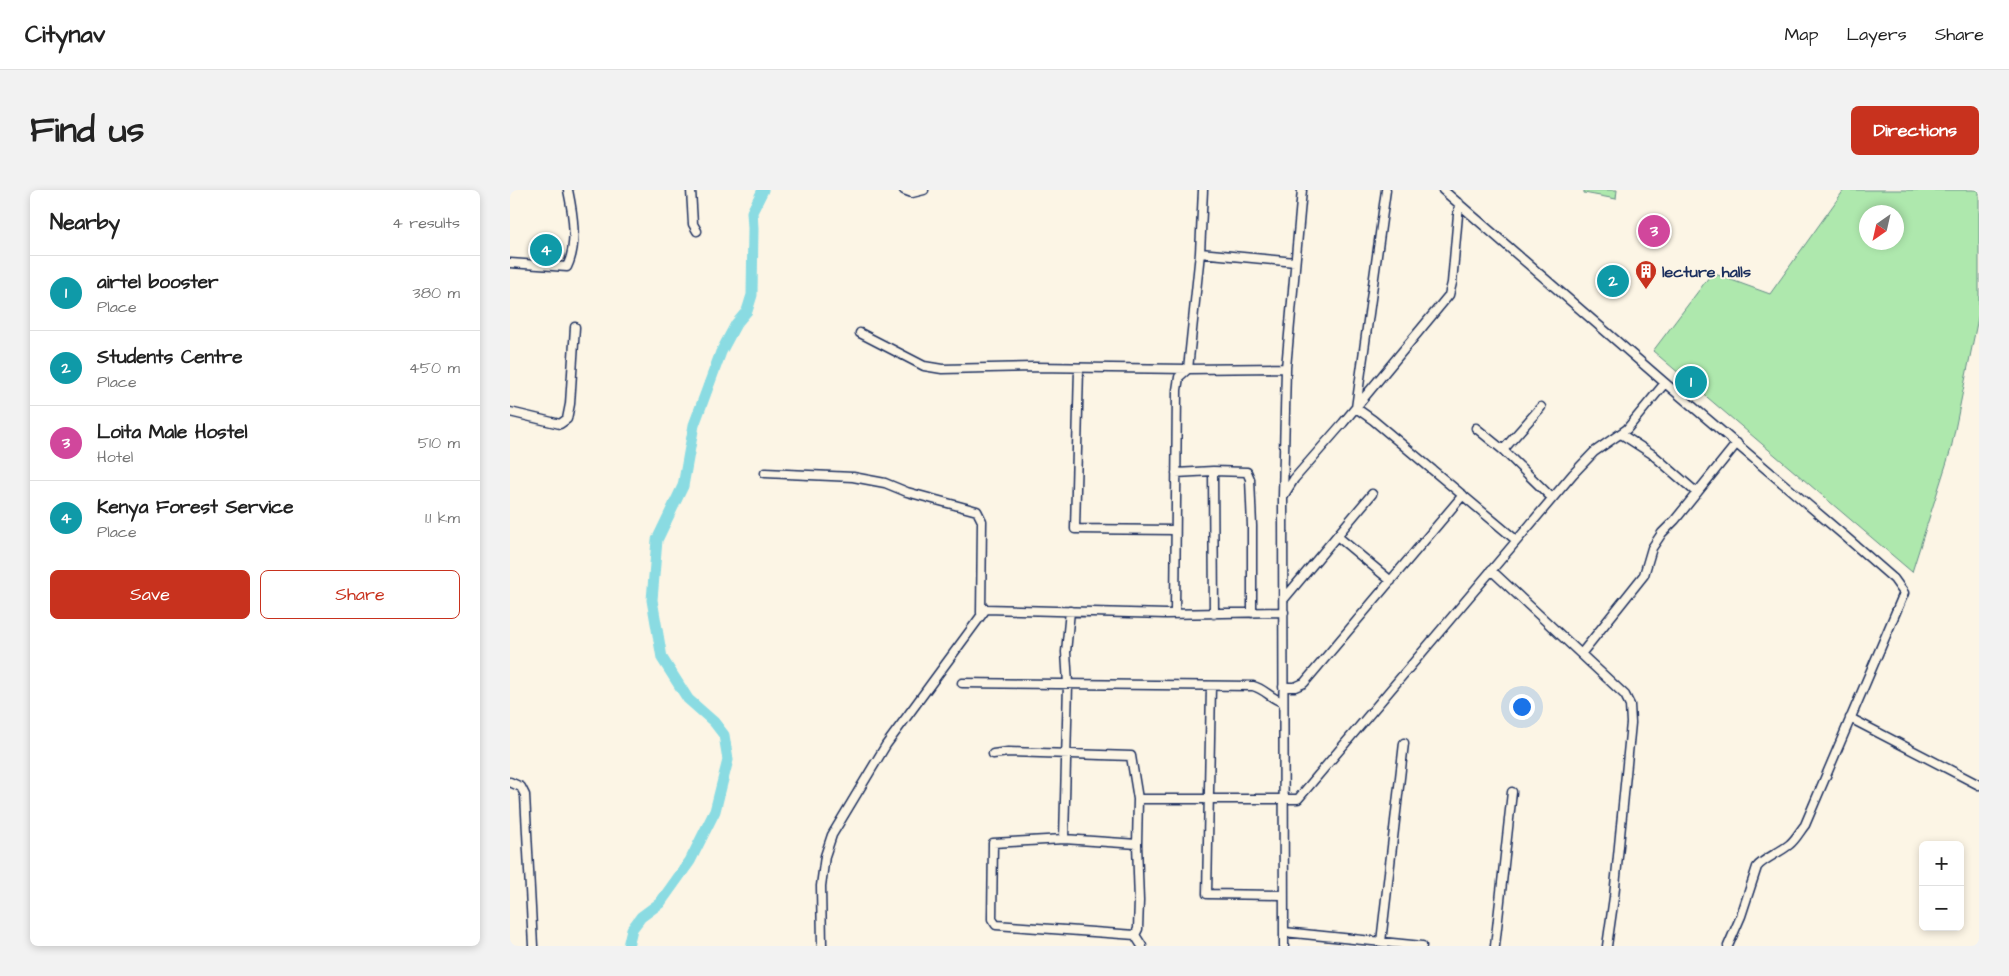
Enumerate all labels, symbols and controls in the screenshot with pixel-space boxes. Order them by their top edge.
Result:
text: Citynav [25,18,105,52]
text: Map [1784,22,1818,47]
text: Layers [1846,22,1907,47]
text: Share [1935,22,1984,47]
text: Find us [30,106,144,155]
button: Directions [1851,106,1979,155]
north arrow [1859,205,1904,250]
text: Nearby [50,208,120,237]
text: 4 results [392,212,460,234]
pin: 3 [1638,212,1670,250]
pin: 4 [530,231,562,269]
building icon: lecture halls [1634,259,1658,290]
place label: lecture halls [1662,261,1751,283]
pin: 2 [1597,262,1629,300]
text: airtel booster [97,269,219,296]
text: 1 [65,282,67,304]
text: 380 m [413,282,460,304]
text: Place [97,296,137,318]
text: Students Centre [97,344,243,371]
text: 2 [61,357,71,379]
text: 450 m [409,357,460,379]
pin: 1 [1675,363,1707,401]
text: Place [97,371,137,393]
text: Loita Male Hostel [97,419,248,446]
text: 3 [62,432,70,454]
text: 510 m [418,432,460,454]
text: Hotel [97,446,133,468]
text: Kenya Forest Service [97,494,293,521]
text: 4 [61,507,71,529]
text: 1.1 km [425,507,460,529]
text: Place [97,521,137,543]
button: Save [50,570,250,619]
button: Share [260,570,460,619]
your location [1509,694,1535,720]
map controls [1919,841,1964,931]
button: + [1919,841,1964,886]
button: − [1919,886,1964,931]

